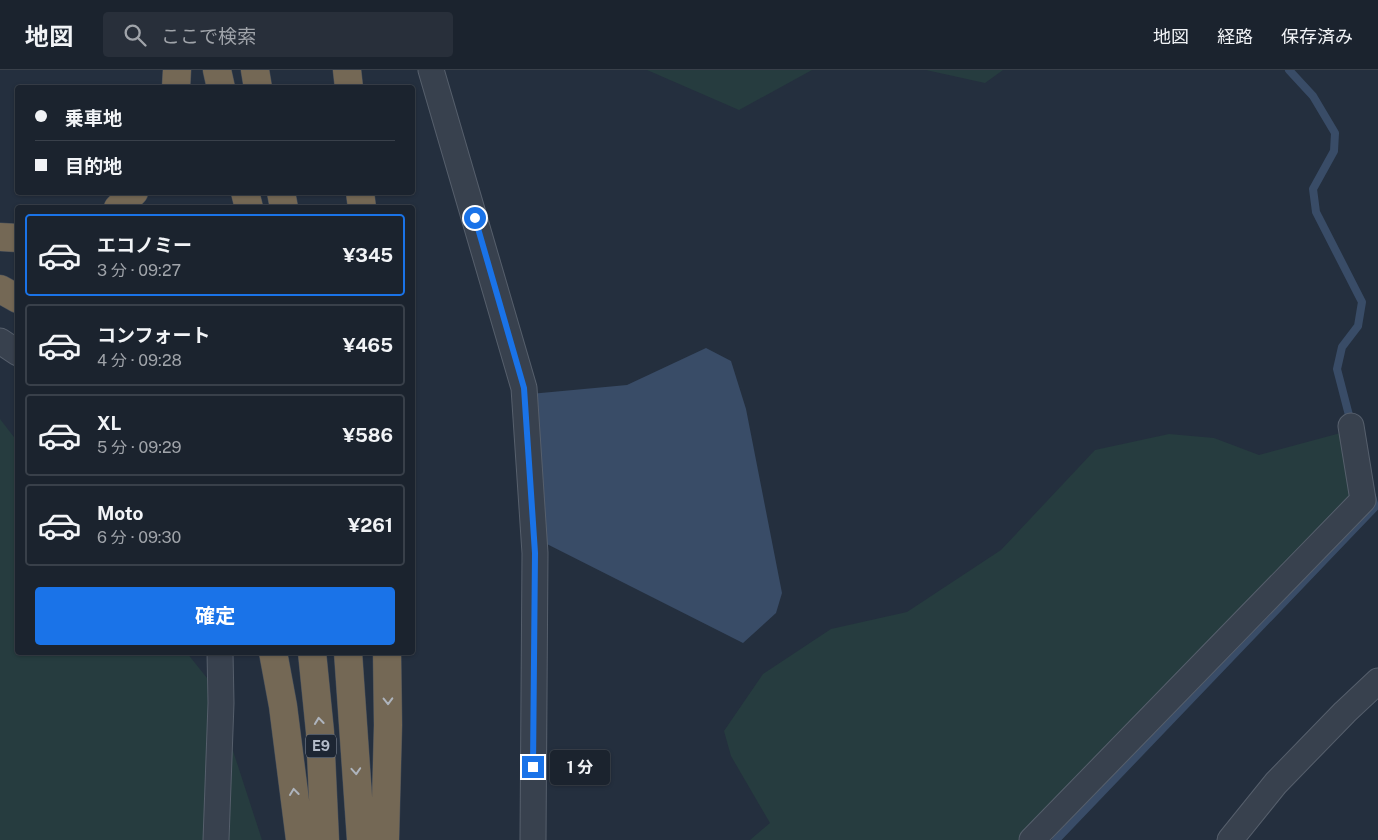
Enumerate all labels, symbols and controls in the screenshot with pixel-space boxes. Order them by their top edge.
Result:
search box [103,12,453,57]
icon: search [121,21,149,49]
text: 地図 [25,22,73,50]
text: ここで検索 [161,25,256,47]
text: 地図 [1153,26,1189,47]
text: 経路 [1217,26,1253,47]
text: 保存済み [1281,26,1353,47]
text: 乗車地 [65,107,122,129]
text: 目的地 [65,155,122,177]
route start [464,207,486,229]
icon: car [37,233,82,278]
text: エコノミー [97,234,192,256]
text: ¥345 [343,244,393,266]
text: 3 分 · 09:27 [97,261,181,280]
icon: car [37,323,82,368]
text: コンフォート [97,324,210,346]
text: ¥465 [343,334,393,356]
text: 4 分 · 09:28 [97,351,182,370]
text: XL [97,412,122,434]
icon: car [37,413,82,458]
text: ¥586 [342,424,393,446]
text: 5 分 · 09:29 [97,438,182,457]
text: Moto [97,502,143,524]
icon: car [37,503,82,548]
text: ¥261 [348,514,393,536]
text: 6 分 · 09:30 [97,528,181,547]
button: 確定 [35,587,395,645]
one-way arrow [383,698,393,705]
one-way arrow [314,717,325,725]
road number: E9 [306,734,336,758]
callout: 1 分 [550,750,610,784]
route end [522,756,544,778]
text: 1 分 [567,758,593,777]
one-way arrow [350,767,361,775]
one-way arrow [289,787,300,795]

